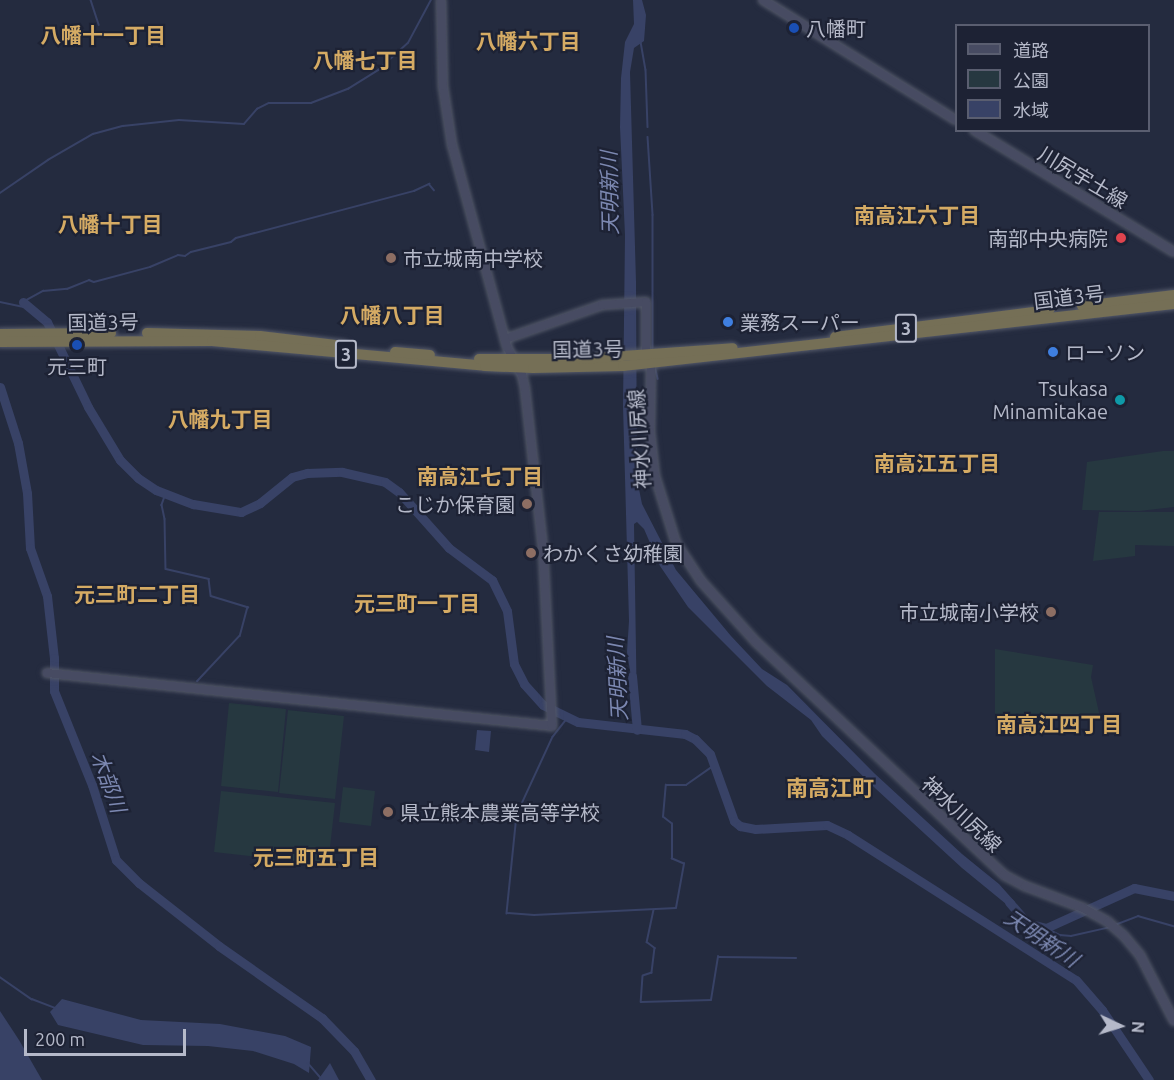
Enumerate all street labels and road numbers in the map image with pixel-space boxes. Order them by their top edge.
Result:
street label: 川尻宇土線 [1034,141,1132,213]
street label: 国道3号 [1032,281,1106,313]
street label: 国道3号 [67,309,139,335]
road number: 3 [894,313,918,343]
street label: 国道3号 [552,336,624,362]
road number: 3 [334,339,358,369]
street label: 神水川尻線 [624,388,654,490]
street label: 神水川尻線 [917,771,1007,857]

